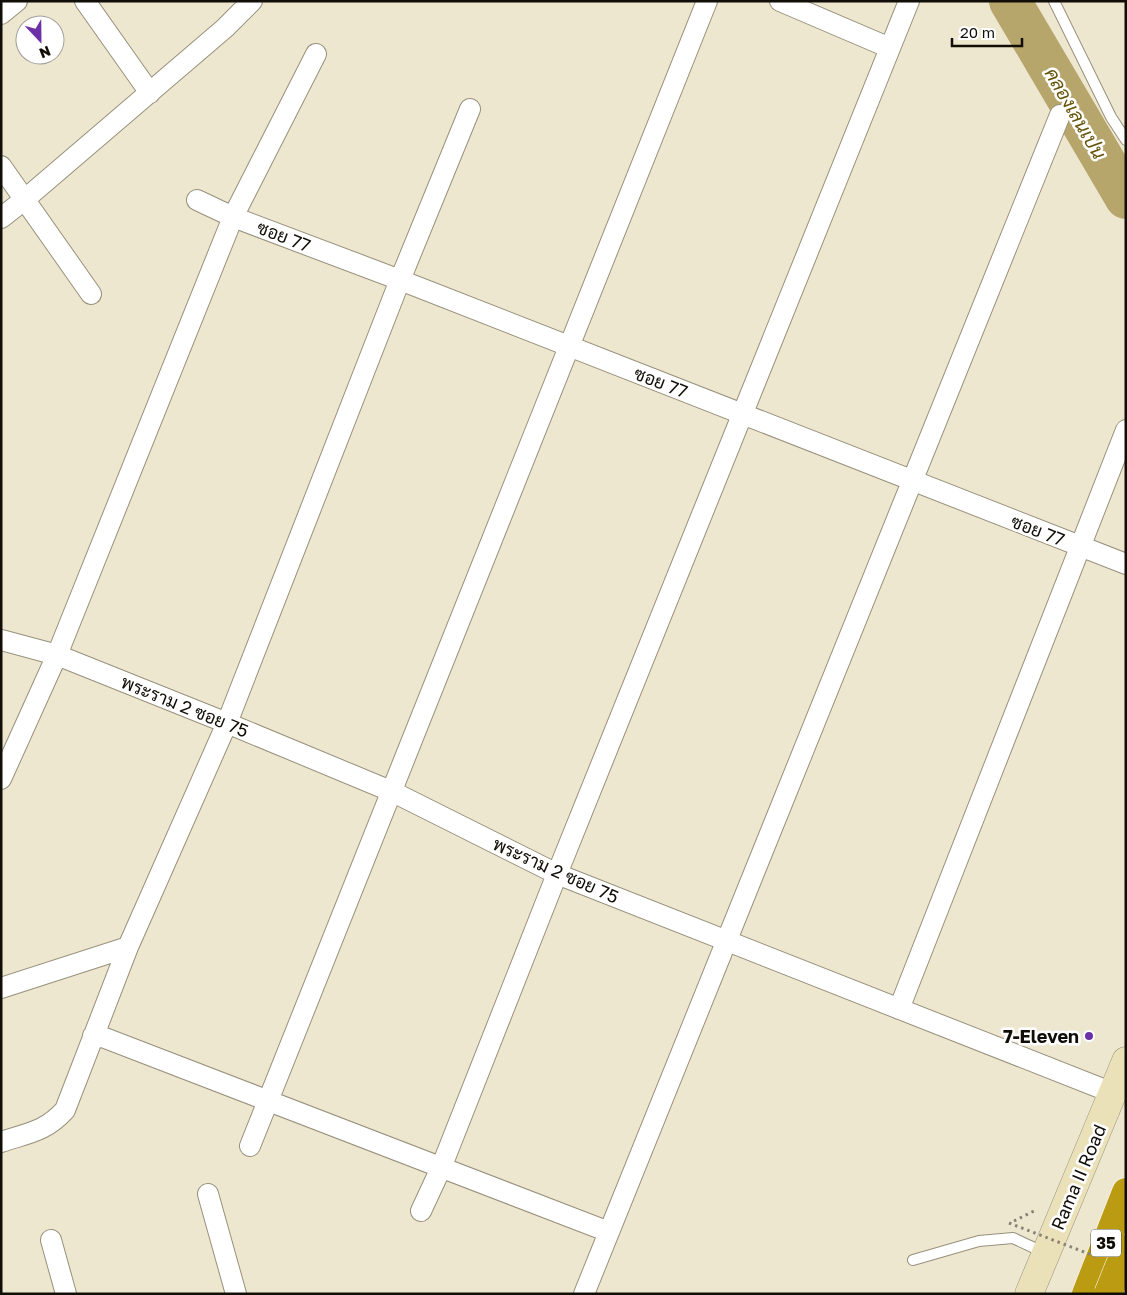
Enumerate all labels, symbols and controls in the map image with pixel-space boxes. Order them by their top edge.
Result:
north arrow [15,15,65,65]
scale bar [952,15,1022,47]
text: 20 m [960,23,995,41]
text: N [37,43,53,62]
water label: คลองเลนเปน [1041,63,1111,163]
street label: ซอย 77 [254,216,314,256]
street label: ซอย 77 [631,362,691,402]
street label: ซอย 77 [1008,510,1068,550]
street label: พระราม 2 ซอย 75 [118,670,252,742]
street label: พระราม 2 ซอย 75 [490,832,622,908]
place label: 7-Eleven [1003,1025,1079,1047]
marker: 7-Eleven [1083,1030,1095,1042]
street label: Rama II Road [1046,1121,1110,1233]
road number: 35 [1091,1230,1121,1256]

